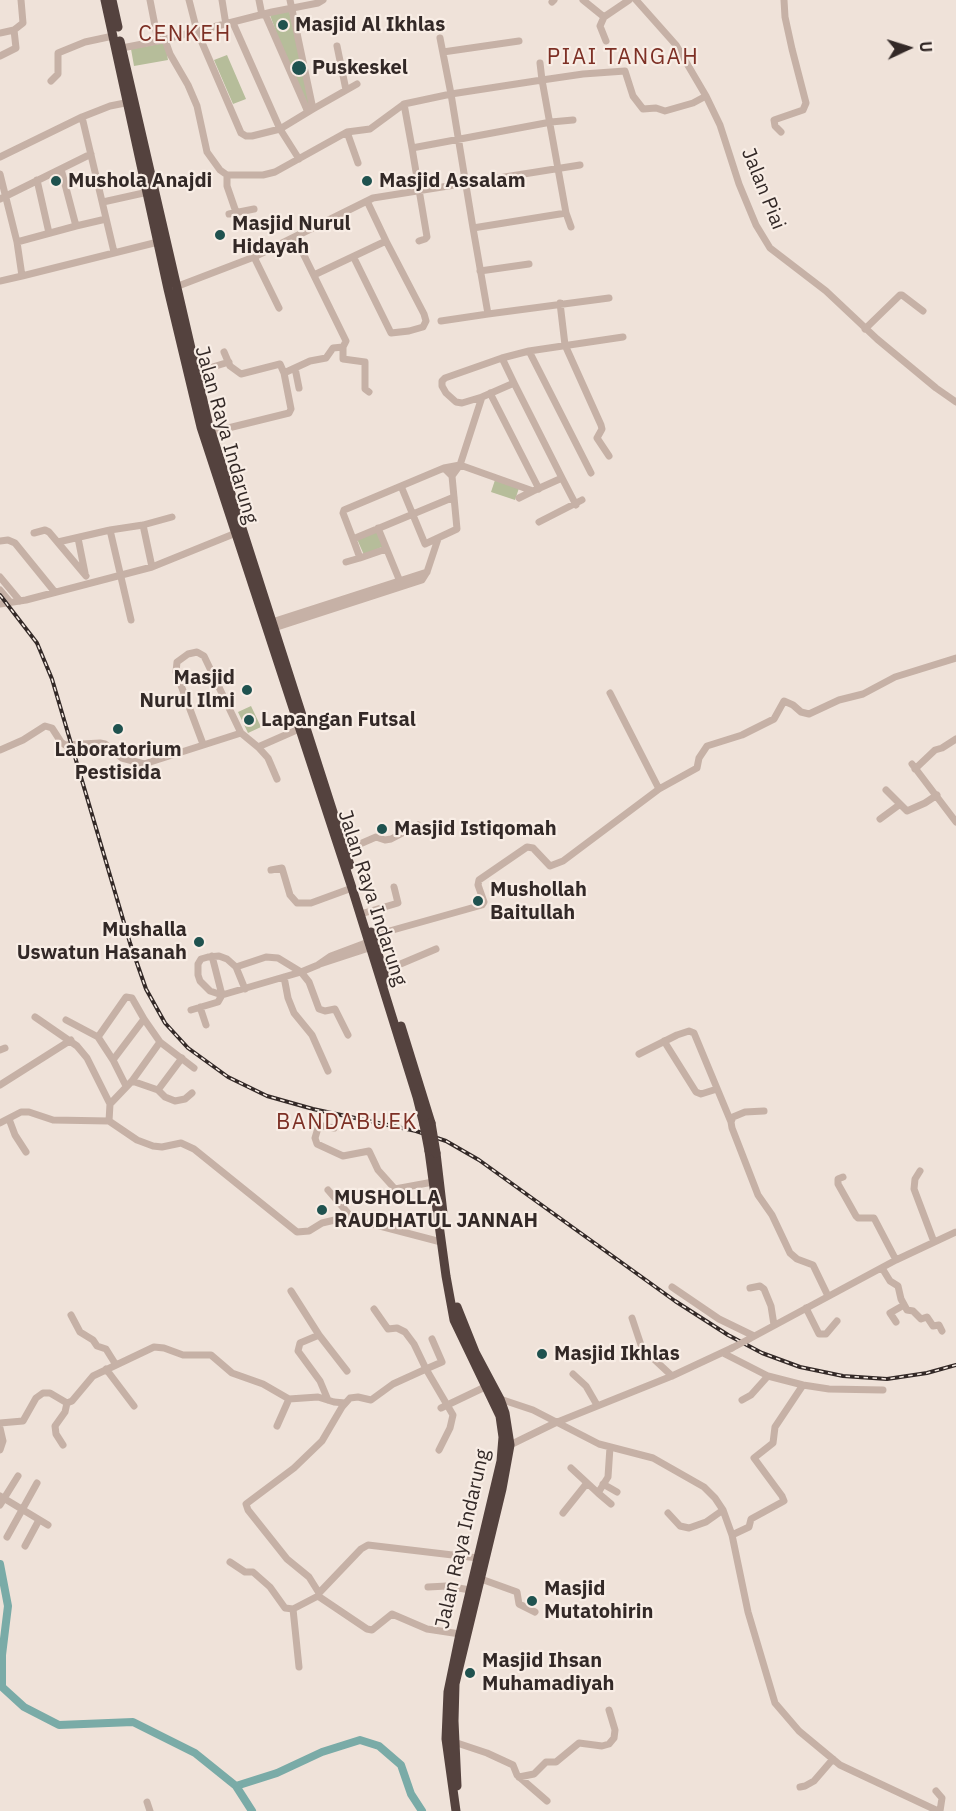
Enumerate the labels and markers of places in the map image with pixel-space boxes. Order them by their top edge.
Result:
place label: Masjid Al Ikhlas [295,13,445,37]
marker: Masjid Al Ikhlas [276,18,290,32]
place label: Puskeskel [312,56,408,80]
marker: Puskeskel [290,59,308,77]
place label: Mushola Anajdi [68,169,212,193]
place label: Masjid Assalam [379,169,526,193]
marker: Mushola Anajdi [49,174,63,188]
marker: Masjid Assalam [360,174,374,188]
place label: Masjid Nurul Hidayah [232,212,351,259]
marker: Masjid Nurul Hidayah [213,228,227,242]
place label: Masjid Nurul Ilmi [140,666,235,713]
marker: Masjid Nurul Ilmi [240,683,254,697]
place label: Lapangan Futsal [261,708,416,732]
marker: Lapangan Futsal [242,713,256,727]
marker: Laboratorium Pestisida [111,722,125,736]
place label: Laboratorium Pestisida [54,738,182,785]
place label: Masjid Istiqomah [394,817,557,841]
marker: Masjid Istiqomah [375,822,389,836]
place label: Mushollah Baitullah [490,878,587,925]
marker: Mushollah Baitullah [471,894,485,908]
place label: Mushalla Uswatun Hasanah [17,918,187,965]
marker: Mushalla Uswatun Hasanah [192,935,206,949]
place label: MUSHOLLA RAUDHATUL JANNAH [334,1186,538,1233]
marker: MUSHOLLA RAUDHATUL JANNAH [315,1203,329,1217]
place label: Masjid Ikhlas [554,1342,680,1366]
marker: Masjid Ikhlas [535,1347,549,1361]
place label: Masjid Mutatohirin [544,1577,653,1624]
marker: Masjid Mutatohirin [525,1594,539,1608]
place label: Masjid Ihsan Muhamadiyah [482,1649,614,1696]
marker: Masjid Ihsan Muhamadiyah [463,1666,477,1680]

